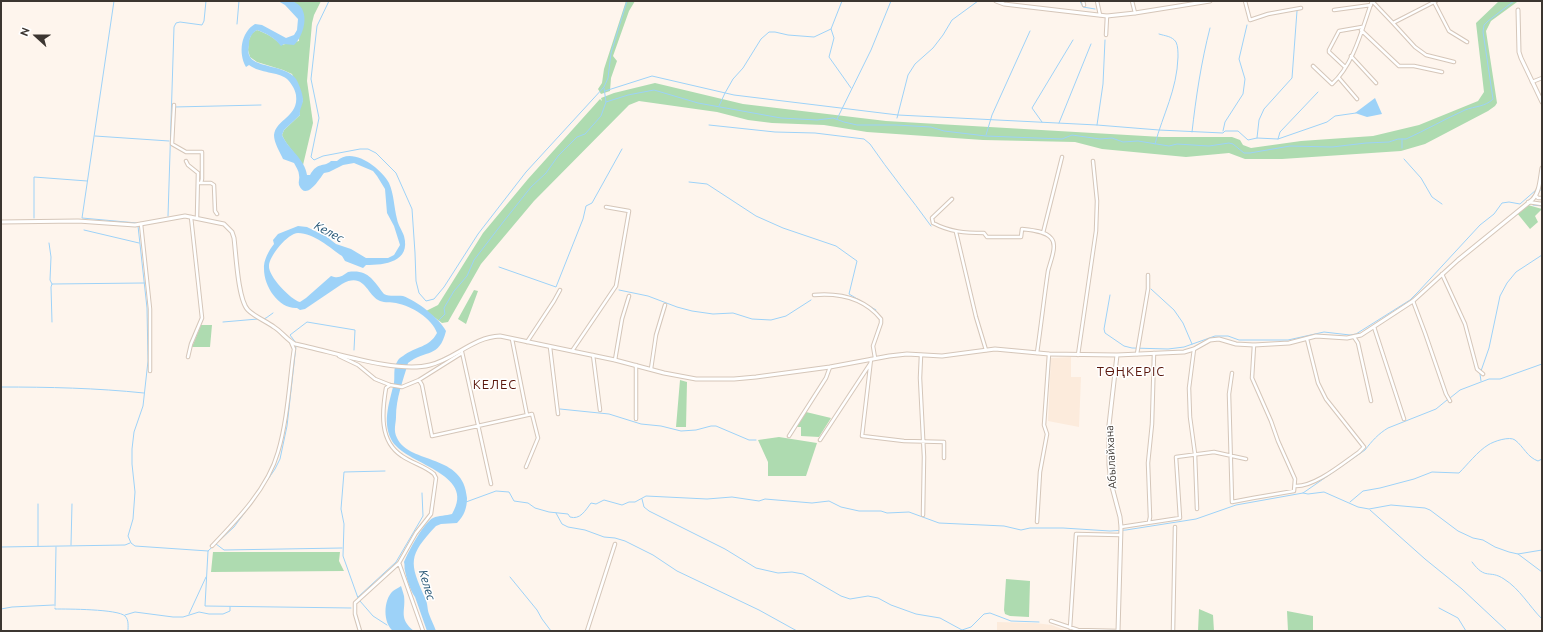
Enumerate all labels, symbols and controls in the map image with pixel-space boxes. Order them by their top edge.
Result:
north arrow [16,16,56,56]
text: N [18,26,32,38]
water label: Келес [312,218,346,246]
district label: ТӨҢКЕРІС [1097,364,1165,380]
district label: КЕЛЕС [473,377,517,393]
street label: Абылайхана [1103,425,1119,489]
water label: Келес [416,568,438,602]

